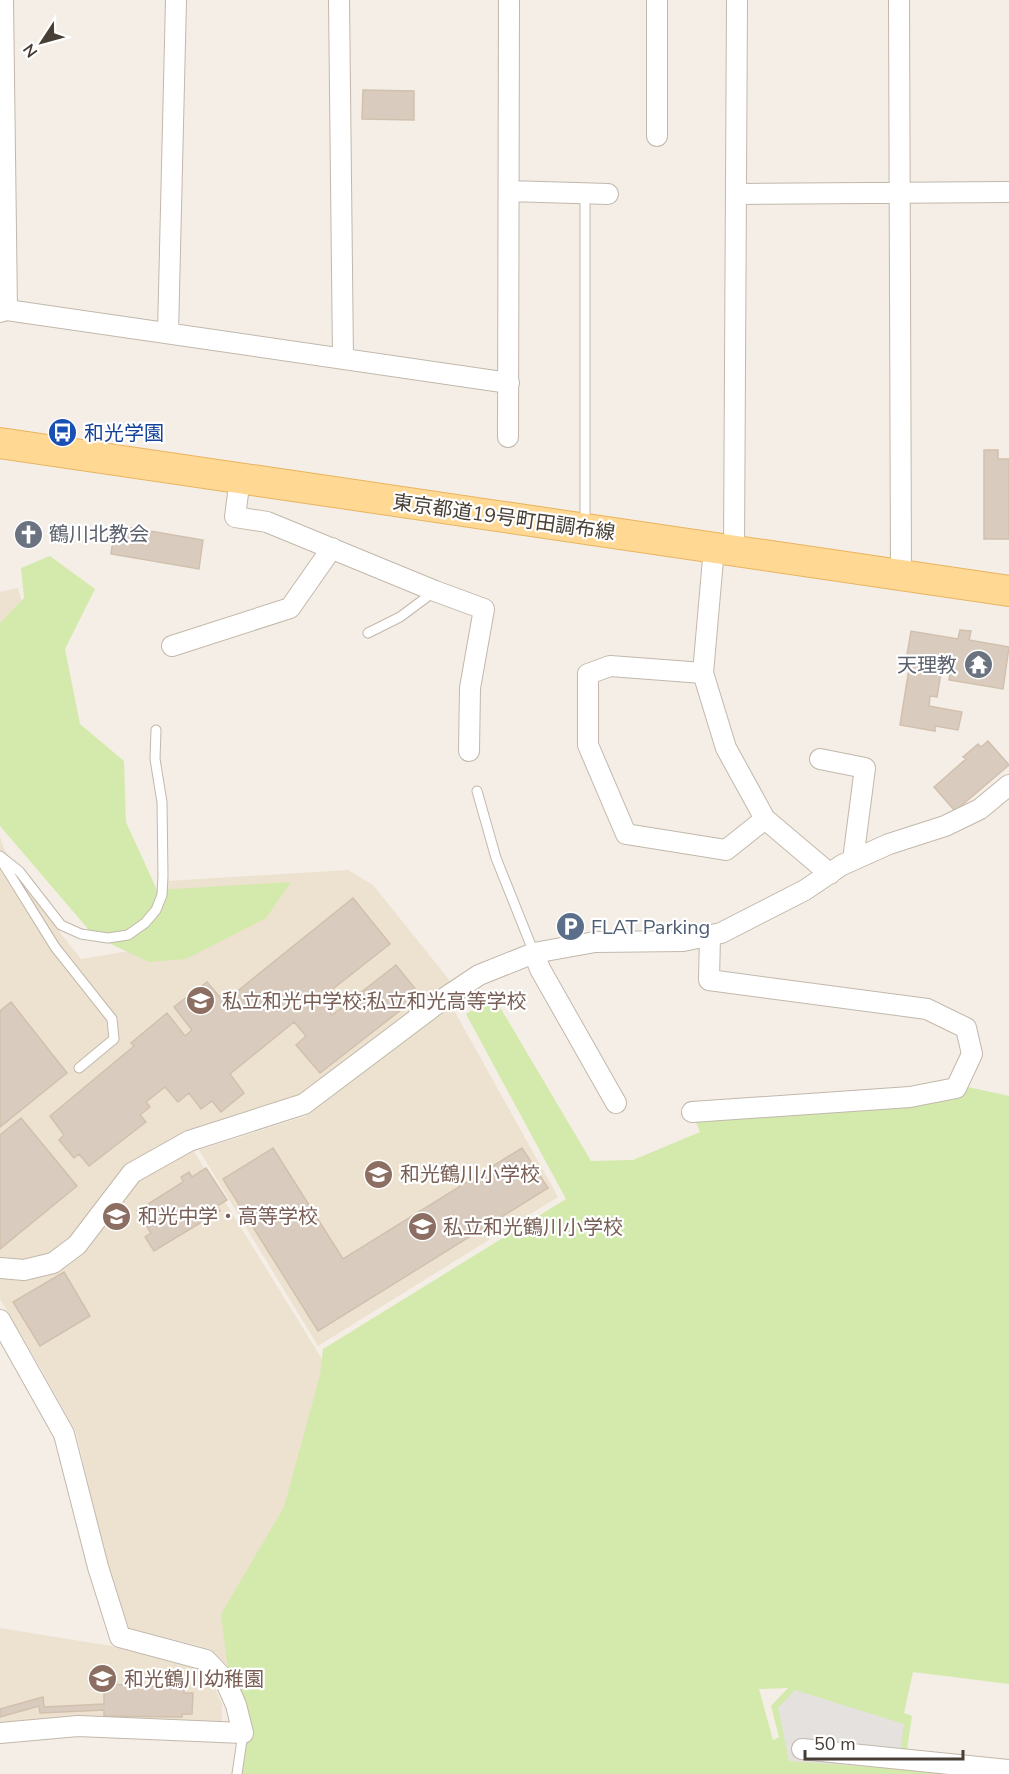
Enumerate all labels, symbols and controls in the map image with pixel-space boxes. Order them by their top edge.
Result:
north arrow [12,12,72,72]
text: N [18,39,43,62]
bus stop icon: 和光学園 [47,417,79,449]
place label: 和光学園 [84,420,164,447]
street label: 東京都道19号町田調布線 [391,489,617,546]
church icon: 鶴川北教会 [12,518,44,550]
place label: 鶴川北教会 [49,521,149,548]
temple icon: 天理教 [962,649,994,681]
place label: 天理教 [897,652,957,679]
parking icon: FLAT Parking [554,911,586,943]
place label: FLAT Parking [591,914,710,941]
school or university icon: 私立和光中学校;私立和光高等学校 [185,985,217,1017]
place label: 私立和光中学校;私立和光高等学校 [222,988,527,1015]
school or university icon: 和光鶴川小学校 [363,1158,395,1190]
place label: 和光鶴川小学校 [400,1161,540,1188]
school or university icon: 和光中学・高等学校 [101,1200,133,1232]
place label: 和光中学・高等学校 [138,1203,318,1230]
school or university icon: 私立和光鶴川小学校 [406,1211,438,1243]
place label: 私立和光鶴川小学校 [443,1214,623,1241]
school or university icon: 和光鶴川幼稚園 [87,1663,119,1695]
place label: 和光鶴川幼稚園 [124,1666,264,1693]
scale bar [805,1723,962,1761]
text: 50 m [814,1732,856,1756]

